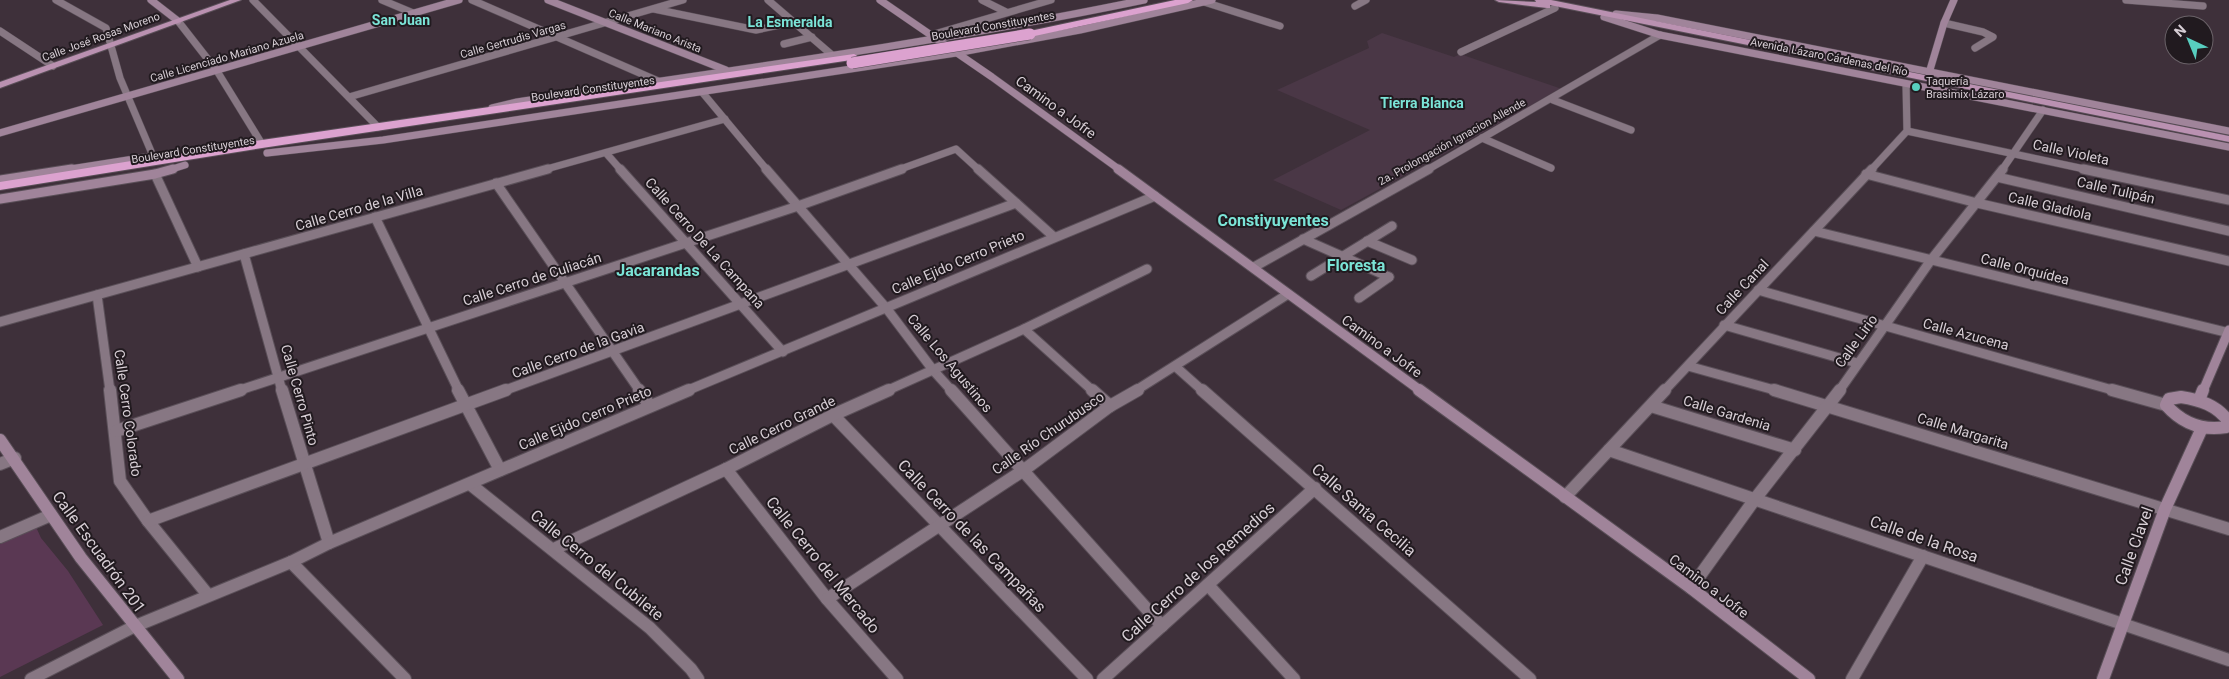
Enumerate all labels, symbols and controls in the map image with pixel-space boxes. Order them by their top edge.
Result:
street label: Calle Mariano Arista [607,6,703,56]
street label: Boulevard Constituyentes [930,9,1056,43]
street label: Calle José Rosas Moreno [40,10,162,64]
district label: San Juan [372,12,430,28]
district label: La Esmeralda [748,14,833,30]
north arrow [2164,15,2214,65]
street label: Calle Gertrudis Vargas [459,19,568,61]
text: N [2171,21,2189,40]
street label: Calle Licenciado Mariano Azuela [149,29,305,85]
street label: Avenida Lázaro Cárdenas del Río [1749,35,1909,79]
street label: Camino a Jofre [1013,73,1099,141]
street label: Boulevard Constituyentes [530,74,656,104]
place label: Taquería Brasimix Lázaro [1926,75,2004,101]
marker: Taquería Brasimix Lázaro [1910,81,1922,93]
district label: Tierra Blanca [1380,95,1464,111]
street label: 2a. Prolongación Ignacion Allende [1376,96,1528,188]
street label: Boulevard Constituyentes [130,134,256,166]
street label: Calle Violeta [2031,136,2111,168]
street label: Calle Tulipán [2075,173,2157,207]
street label: Calle Cerro De La Campana [642,174,768,312]
street label: Calle Cerro de la Villa [293,182,425,234]
street label: Calle Gladiola [2007,189,2093,223]
district label: Constiyuyentes [1217,211,1329,230]
street label: Calle Ejido Cerro Prieto [889,227,1027,297]
street label: Calle Cerro de Culiacán [461,249,603,309]
street label: Calle Orquídea [1979,250,2071,288]
district label: Floresta [1327,256,1386,275]
street label: Calle Canal [1712,256,1772,318]
district label: Jacarandas [616,261,700,280]
street label: Calle Los Agustinos [904,311,996,415]
street label: Calle Lirio [1831,311,1881,371]
street label: Camino a Jofre [1339,312,1425,380]
street label: Calle Azucena [1921,315,2011,353]
street label: Calle Cerro de la Gavia [510,319,646,381]
street label: Calle Cerro Pinto [278,343,322,447]
street label: Calle Cerro Colorado [111,348,145,478]
street label: Calle Ejido Cerro Prieto [516,383,654,453]
street label: Calle Río Churubusco [989,388,1107,478]
street label: Calle Cerro Grande [726,392,838,458]
street label: Calle Gardenia [1681,392,1773,434]
street label: Calle Margarita [1915,410,2011,452]
street label: Calle Cerro de las Campañas [894,456,1050,616]
street label: Calle Santa Cecilia [1308,460,1420,560]
street label: Calle Escuadrón 201 [48,487,150,617]
street label: Calle Cerro del Mercado [762,493,884,637]
street label: Calle Cerro de los Remedios [1117,498,1279,646]
street label: Calle Clavel [2111,504,2157,588]
street label: Calle Cerro del Cubilete [527,506,667,624]
street label: Calle de la Rosa [1867,512,1981,566]
street label: Camino a Jofre [1666,551,1752,621]

